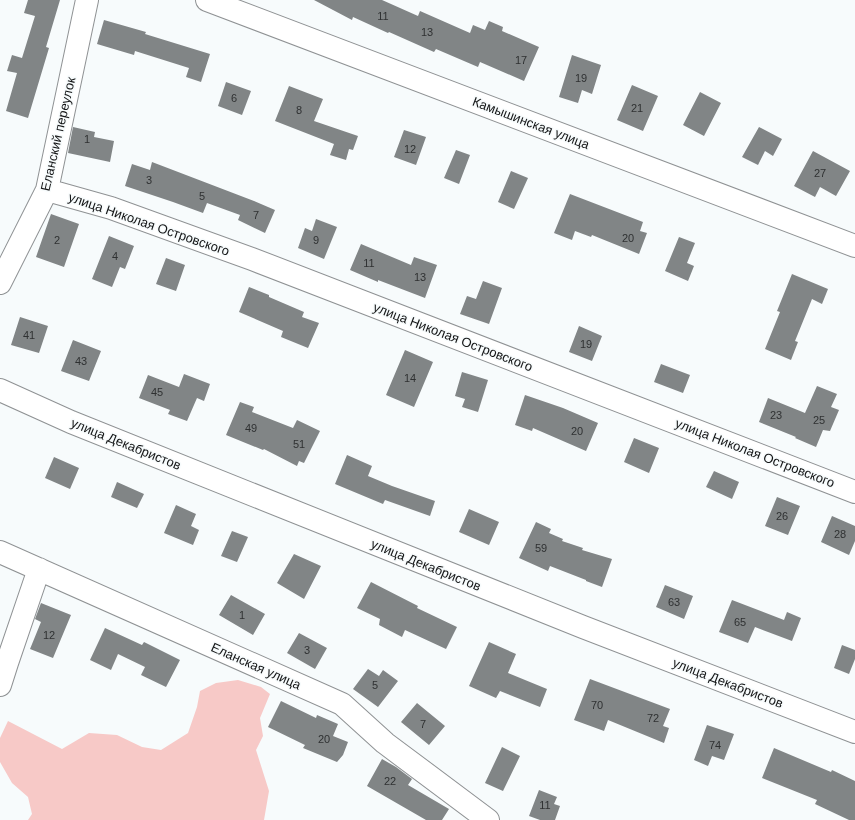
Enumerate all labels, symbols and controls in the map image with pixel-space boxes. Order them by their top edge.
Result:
house number: 11 [377,10,389,22]
house number: 13 [421,26,433,38]
house number: 17 [515,54,527,66]
house number: 19 [575,72,587,84]
street label: Еланский переулок [38,75,78,192]
house number: 6 [231,92,237,104]
street label: Камышинская улица [470,94,592,153]
house number: 21 [631,102,643,114]
house number: 8 [296,104,302,116]
house number: 1 [84,133,90,145]
house number: 12 [404,143,416,155]
house number: 27 [814,167,826,179]
house number: 3 [146,174,152,186]
street label: улица Николая Островского [67,189,231,259]
house number: 5 [199,190,205,202]
house number: 7 [253,209,259,221]
house number: 20 [622,232,634,244]
house number: 2 [54,234,60,246]
house number: 9 [313,234,319,246]
house number: 4 [112,250,118,262]
house number: 11 [363,257,375,269]
house number: 13 [414,271,426,283]
street label: улица Николая Островского [371,300,535,374]
house number: 41 [23,329,35,341]
house number: 19 [580,338,592,350]
house number: 43 [75,355,87,367]
house number: 14 [404,372,416,384]
house number: 45 [151,386,163,398]
house number: 23 [770,409,782,421]
house number: 25 [813,414,825,426]
street label: улица Декабристов [69,415,183,473]
street label: улица Николая Островского [673,416,837,490]
house number: 49 [245,422,257,434]
house number: 20 [571,425,583,437]
house number: 51 [293,438,305,450]
house number: 26 [776,510,788,522]
house number: 28 [834,528,846,540]
street label: улица Декабристов [369,536,483,594]
house number: 59 [535,542,547,554]
house number: 63 [668,596,680,608]
house number: 1 [239,609,245,621]
house number: 65 [734,616,746,628]
house number: 12 [43,629,55,641]
street label: Еланская улица [209,639,304,693]
house number: 3 [304,644,310,656]
street label: улица Декабристов [671,655,785,711]
house number: 5 [372,679,378,691]
house number: 70 [591,699,603,711]
house number: 72 [647,712,659,724]
house number: 7 [420,718,426,730]
house number: 20 [318,733,330,745]
house number: 74 [709,739,721,751]
house number: 22 [384,775,396,787]
house number: 11 [539,799,551,811]

